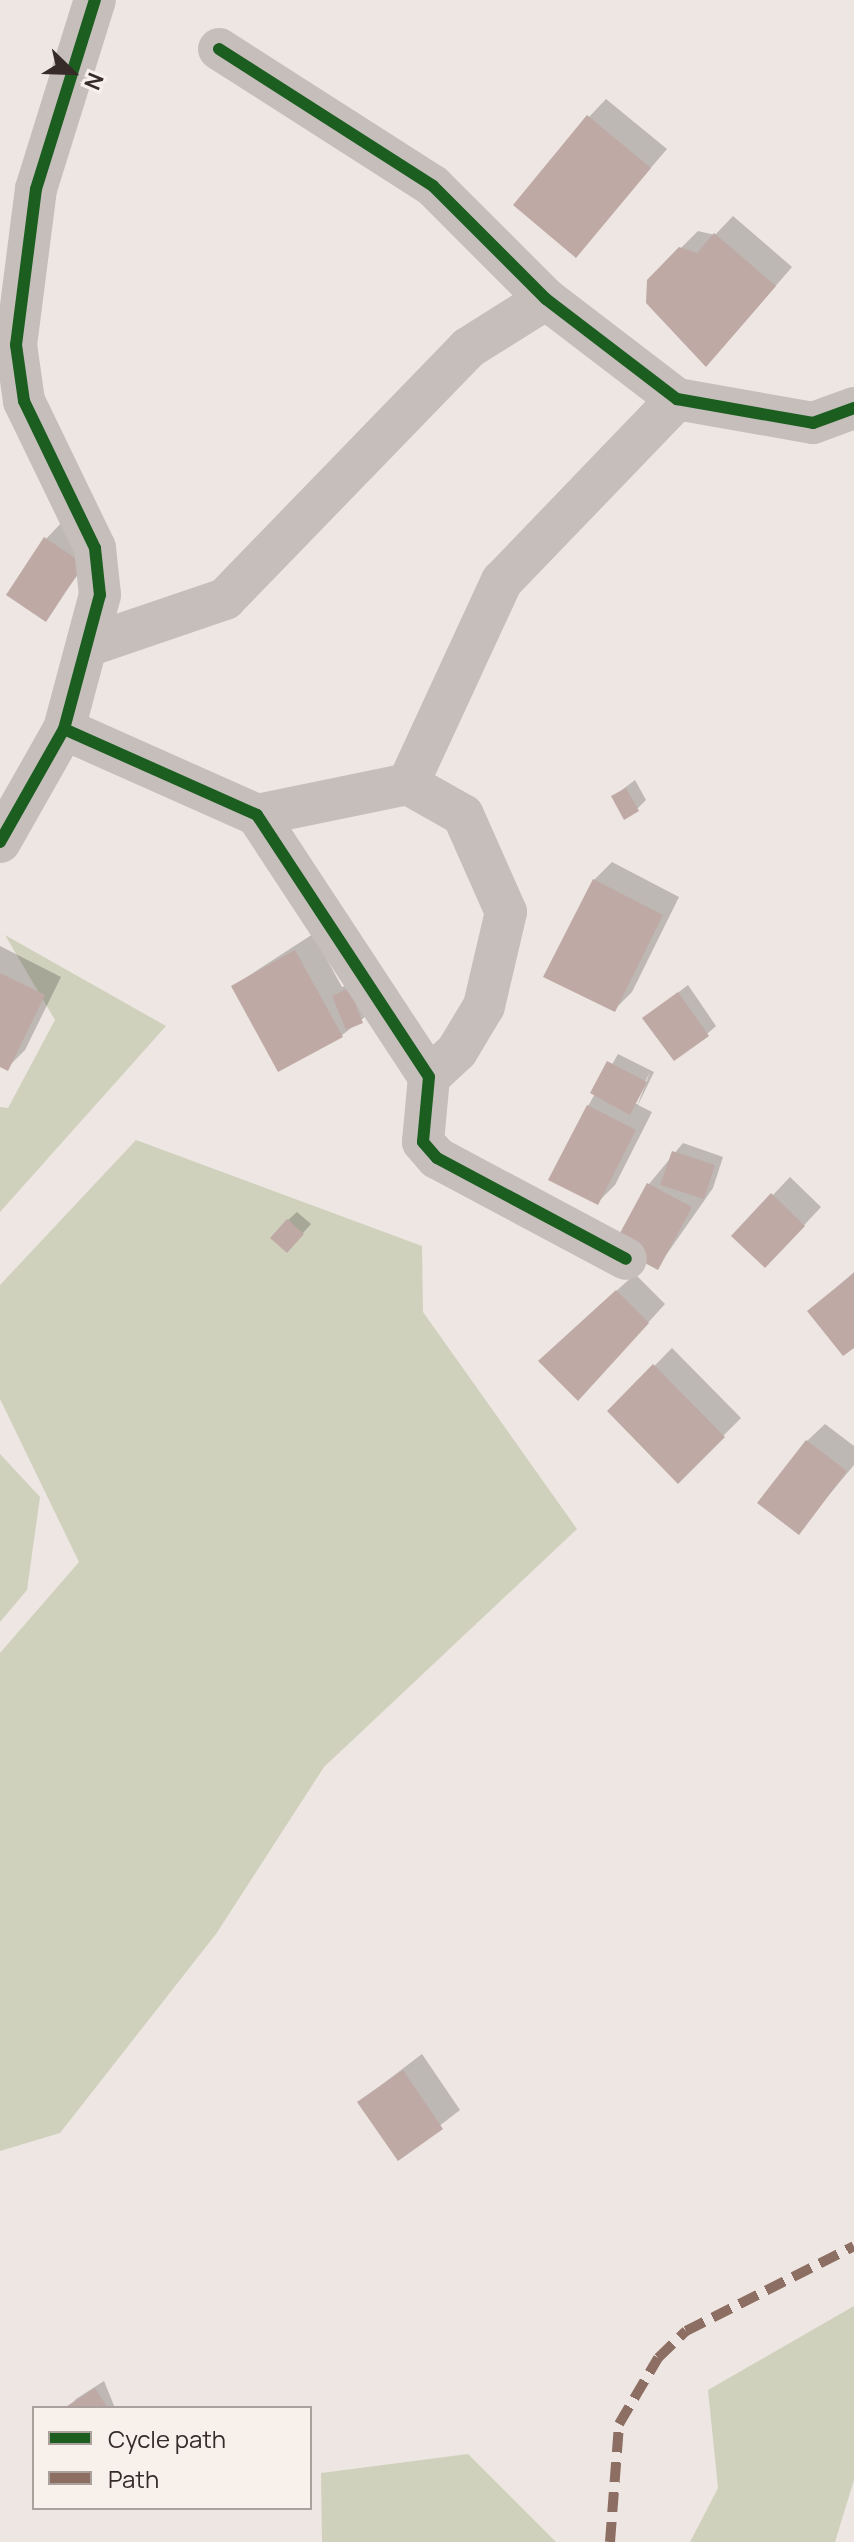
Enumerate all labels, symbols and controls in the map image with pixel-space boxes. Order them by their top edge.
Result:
north arrow [32,32,112,112]
text: N [77,68,111,95]
legend [32,2406,312,2510]
text: Cycle path [108,2422,226,2455]
text: Path [108,2462,159,2495]

